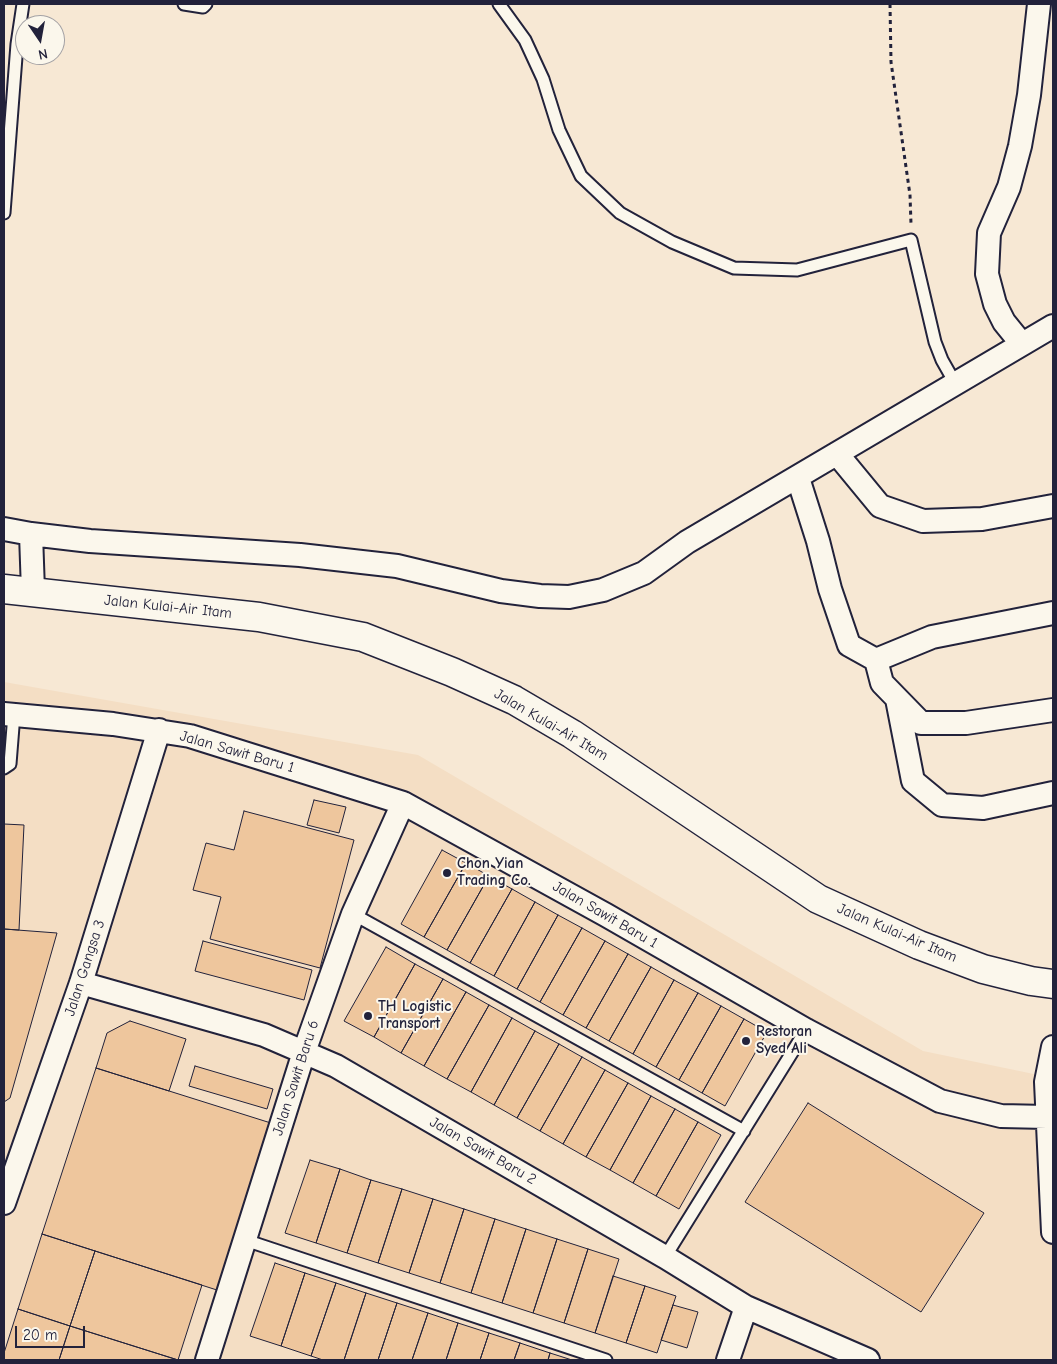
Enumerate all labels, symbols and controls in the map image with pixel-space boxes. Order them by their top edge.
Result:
north arrow [15,15,65,65]
text: N [37,45,49,63]
street label: Jalan Kulai-Air Itam [103,591,233,623]
street label: Jalan Kulai-Air Itam [491,685,611,765]
street label: Jalan Sawit Baru 1 [178,727,296,777]
place label: Chon Yian Trading Co. [457,855,531,890]
marker: Chon Yian Trading Co. [441,867,453,879]
street label: Jalan Sawit Baru 1 [549,878,661,952]
street label: Jalan Kulai-Air Itam [834,900,960,966]
street label: Jalan Gangsa 3 [61,918,109,1018]
place label: TH Logistic Transport [378,998,451,1033]
marker: TH Logistic Transport [362,1010,374,1022]
street label: Jalan Sawit Baru 6 [269,1018,323,1138]
place label: Restoran Syed Ali [756,1023,812,1058]
marker: Restoran Syed Ali [740,1035,752,1047]
street label: Jalan Sawit Baru 2 [426,1113,540,1189]
scale bar [18,1316,88,1348]
text: 20 m [23,1326,57,1344]

